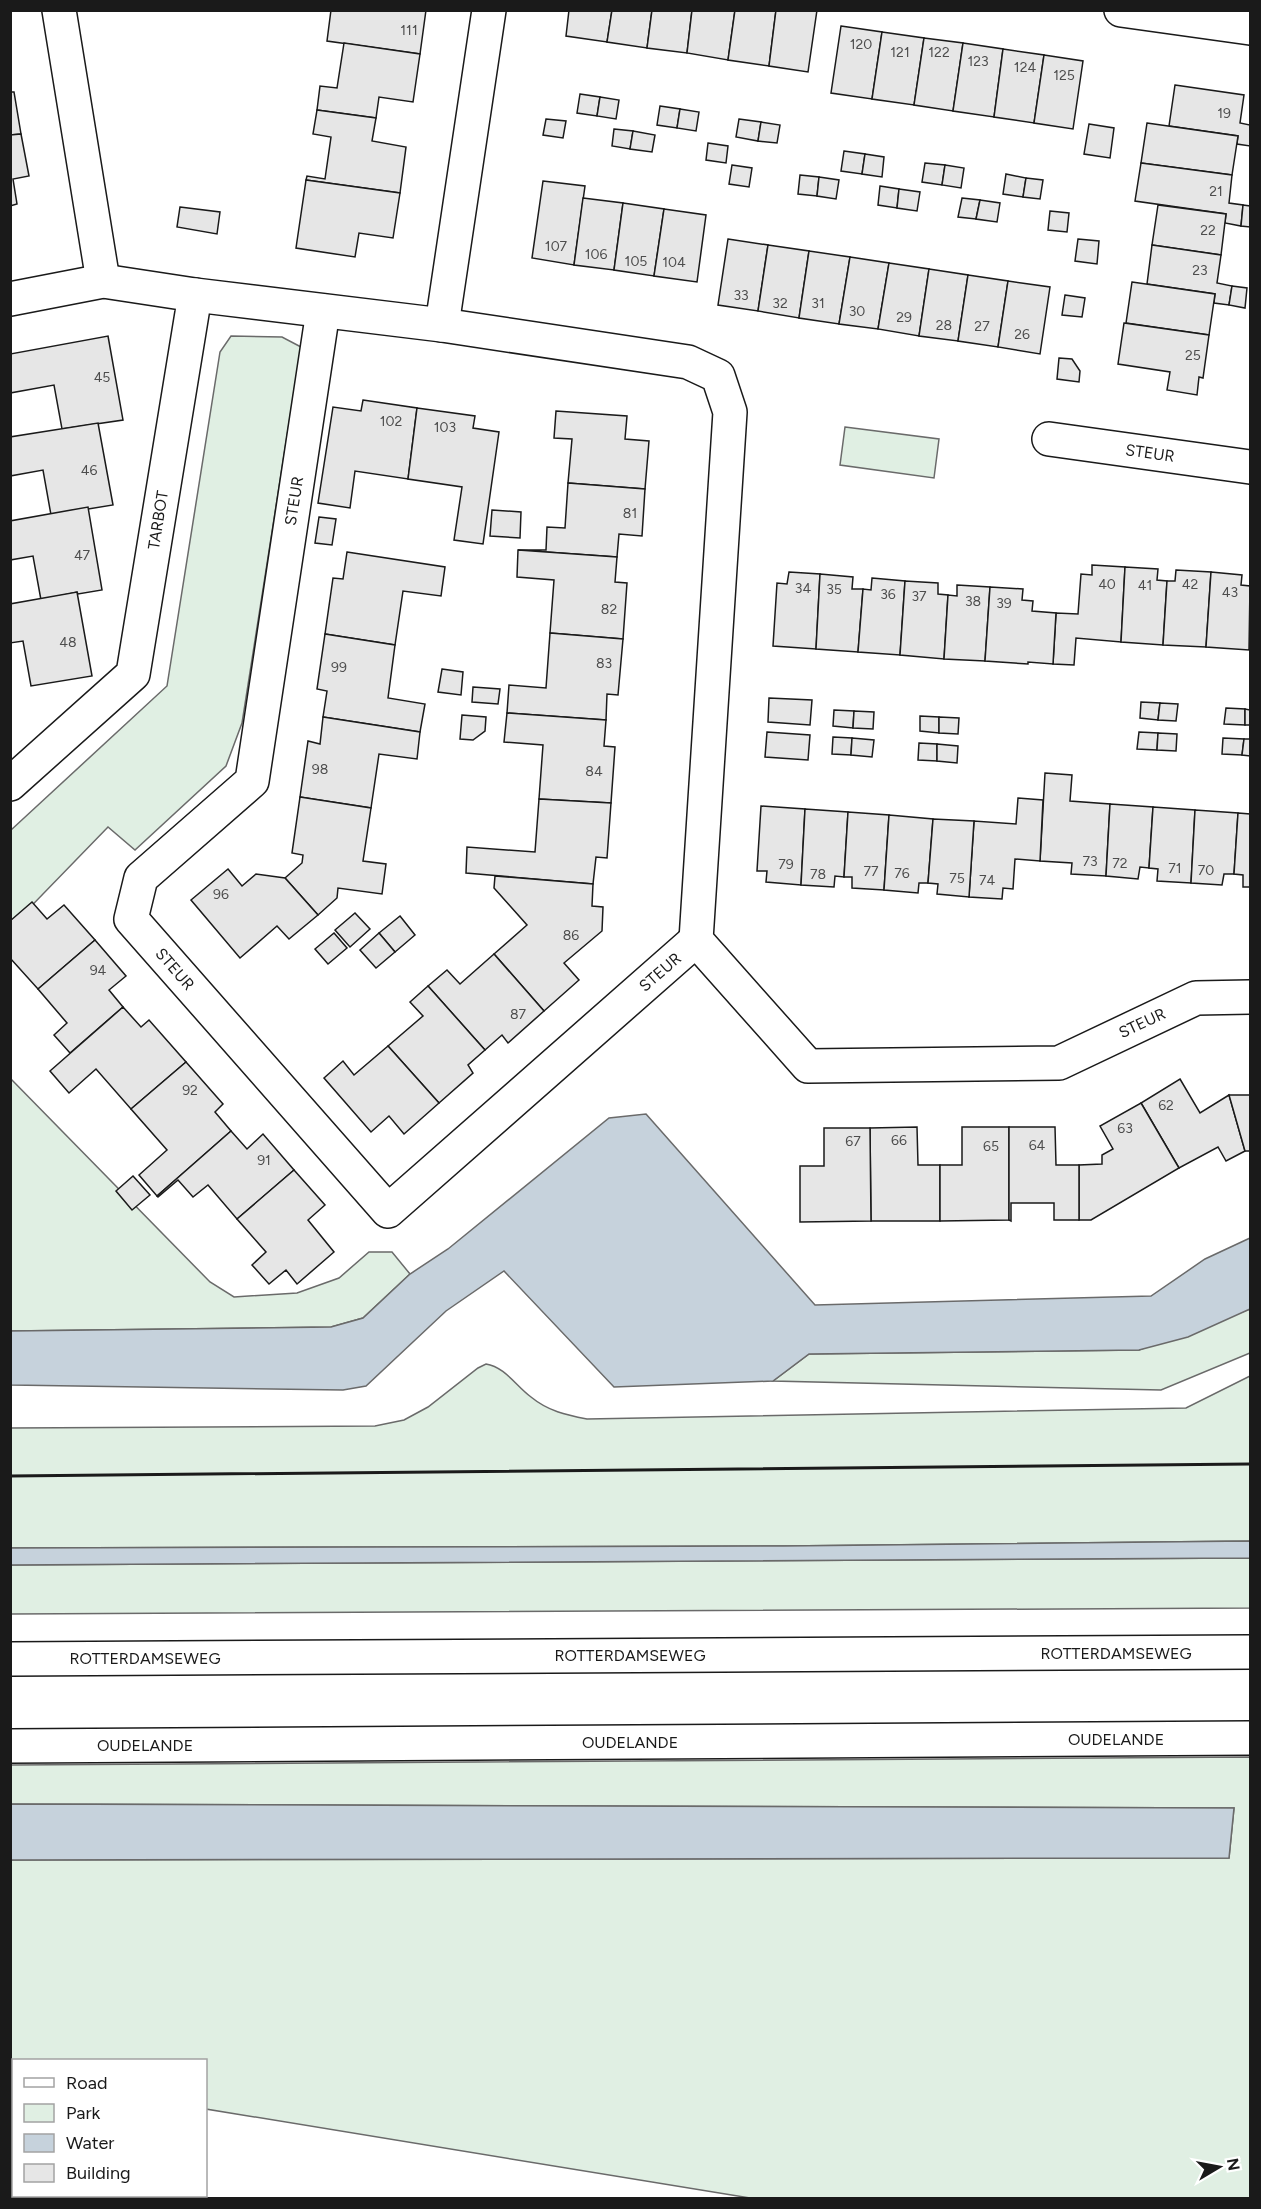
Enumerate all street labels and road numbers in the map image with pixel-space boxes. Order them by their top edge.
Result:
street label: STEUR [1124,440,1176,466]
street label: STEUR [281,475,307,527]
street label: TARBOT [144,489,172,551]
street label: STEUR [152,944,198,994]
street label: STEUR [635,949,685,995]
street label: STEUR [1116,1004,1168,1042]
street label: ROTTERDAMSEWEG [1040,1644,1192,1663]
street label: ROTTERDAMSEWEG [554,1646,706,1665]
street label: ROTTERDAMSEWEG [69,1649,221,1668]
street label: OUDELANDE [1068,1730,1164,1749]
street label: OUDELANDE [582,1733,678,1752]
street label: OUDELANDE [97,1736,193,1755]

